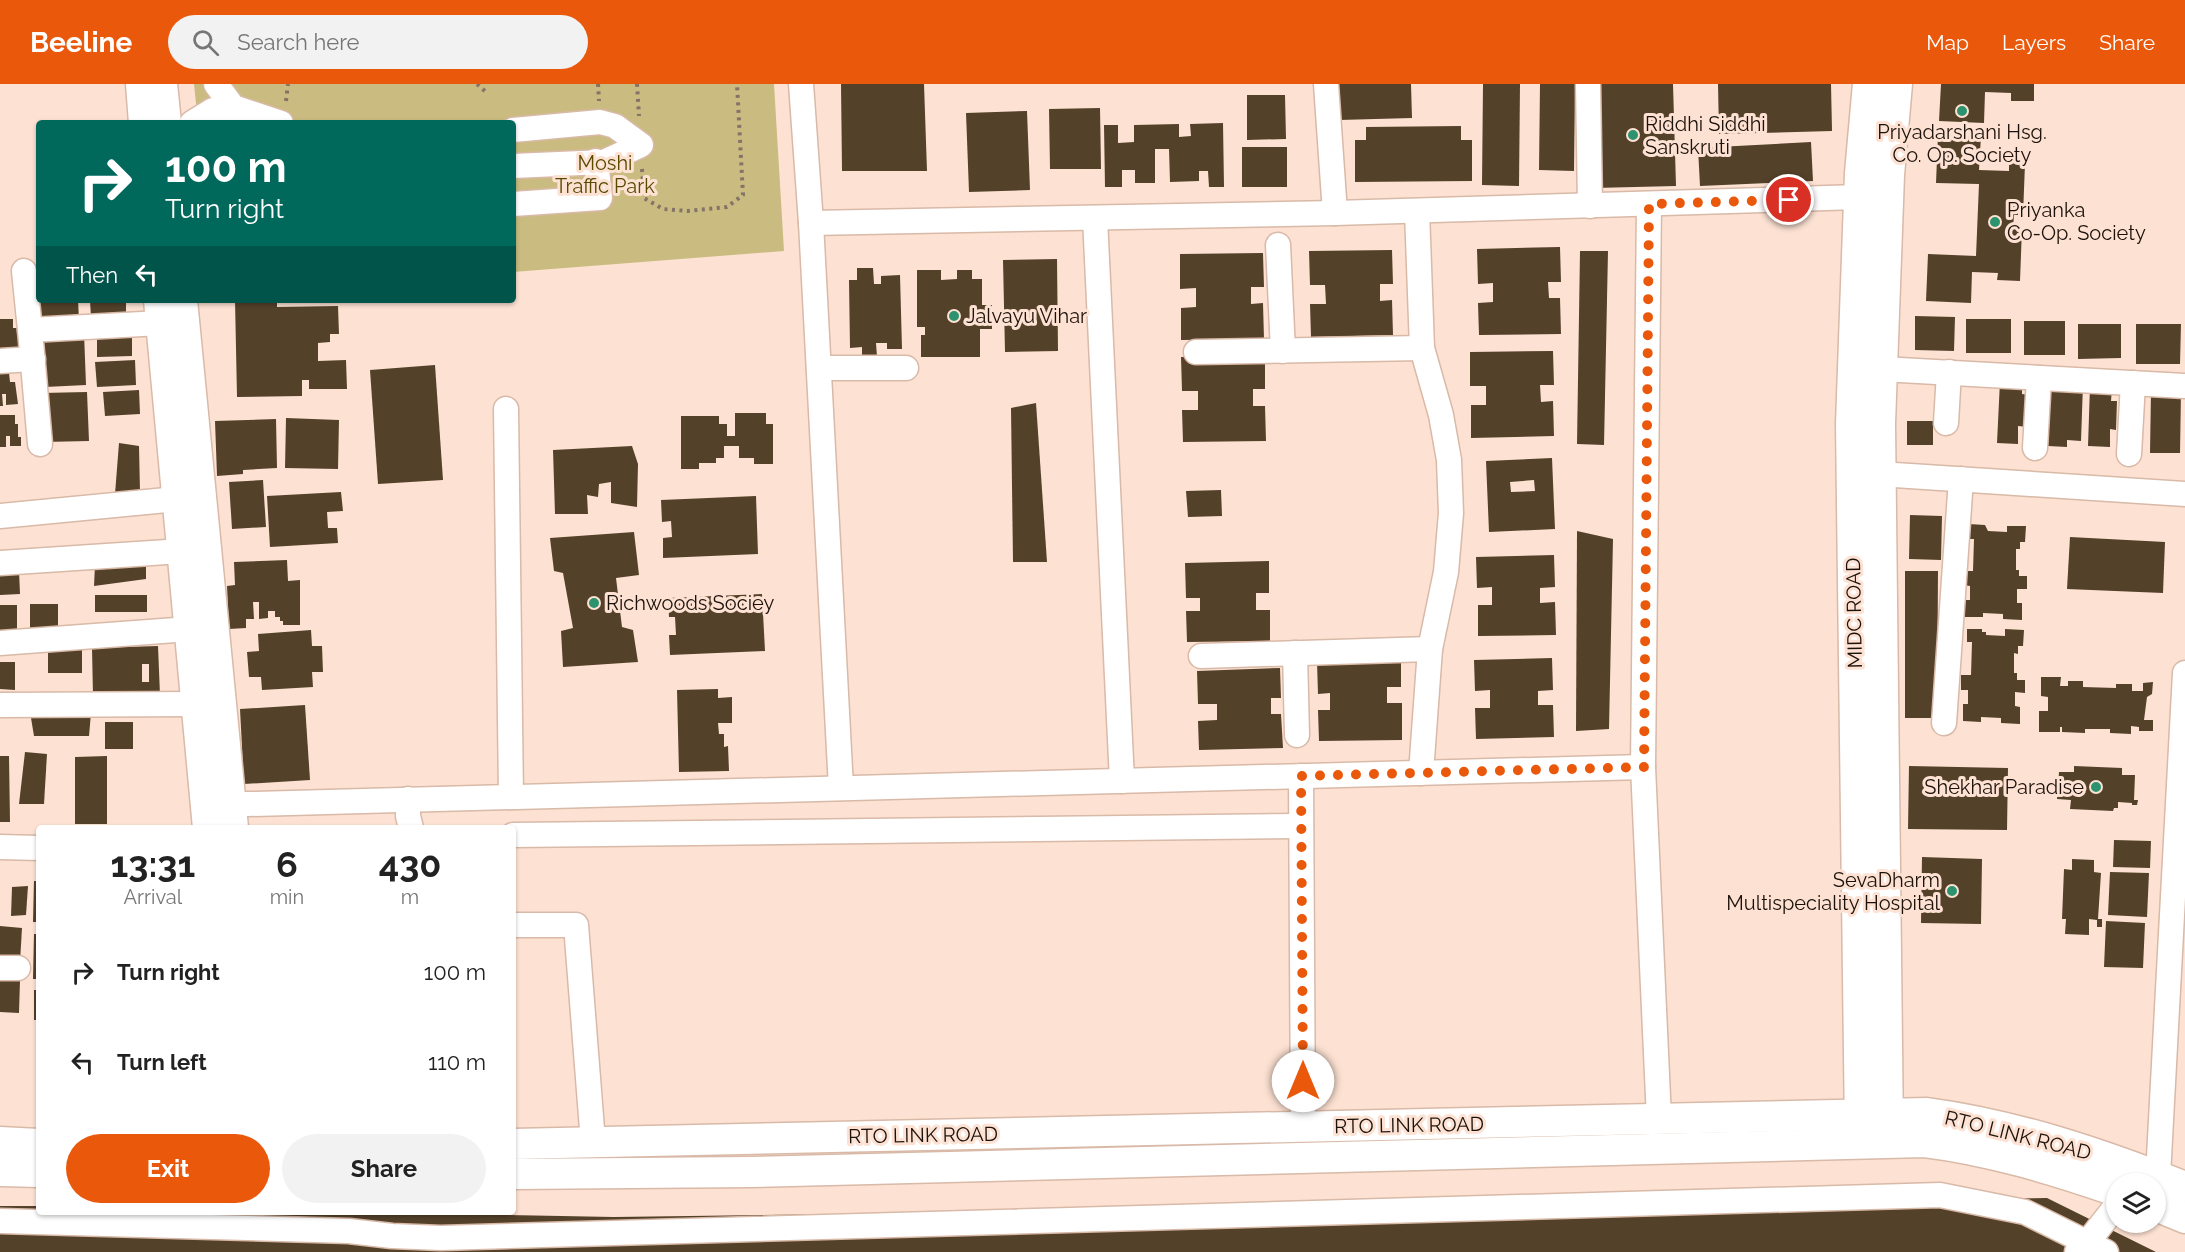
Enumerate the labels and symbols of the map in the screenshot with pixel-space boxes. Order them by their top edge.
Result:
marker: Priyadarshani Hsg. Co. Op. Society [1955,104,1969,118]
place label: Riddhi Siddhi Sanskruti [1645,112,1766,159]
place label: Priyadarshani Hsg. Co. Op. Society [1877,120,2047,167]
marker: Riddhi Siddhi Sanskruti [1626,128,1640,142]
park label: Moshi Traffic Park [555,151,655,198]
pin [1763,174,1814,225]
place label: Priyanka Co-Op. Society [2007,198,2146,245]
marker: Priyanka Co-Op. Society [1988,215,2002,229]
place label: Jalvayu Vihar [966,304,1087,328]
marker: Jalvayu Vihar [947,309,961,323]
street label: MIDC ROAD [1841,557,1867,669]
place label: Richwoods Sociey [606,591,774,615]
marker: Richwoods Sociey [587,596,601,610]
place label: Shekhar Paradise [1924,775,2084,799]
marker: Shekhar Paradise [2089,780,2103,794]
place label: SevaDharm Multispeciality Hospital [1726,868,1941,915]
marker: SevaDharm Multispeciality Hospital [1945,884,1959,898]
position arrow [1271,1049,1335,1113]
street label: RTO LINK ROAD [1942,1105,2094,1165]
street label: RTO LINK ROAD [1334,1112,1484,1138]
street label: RTO LINK ROAD [848,1122,998,1148]

